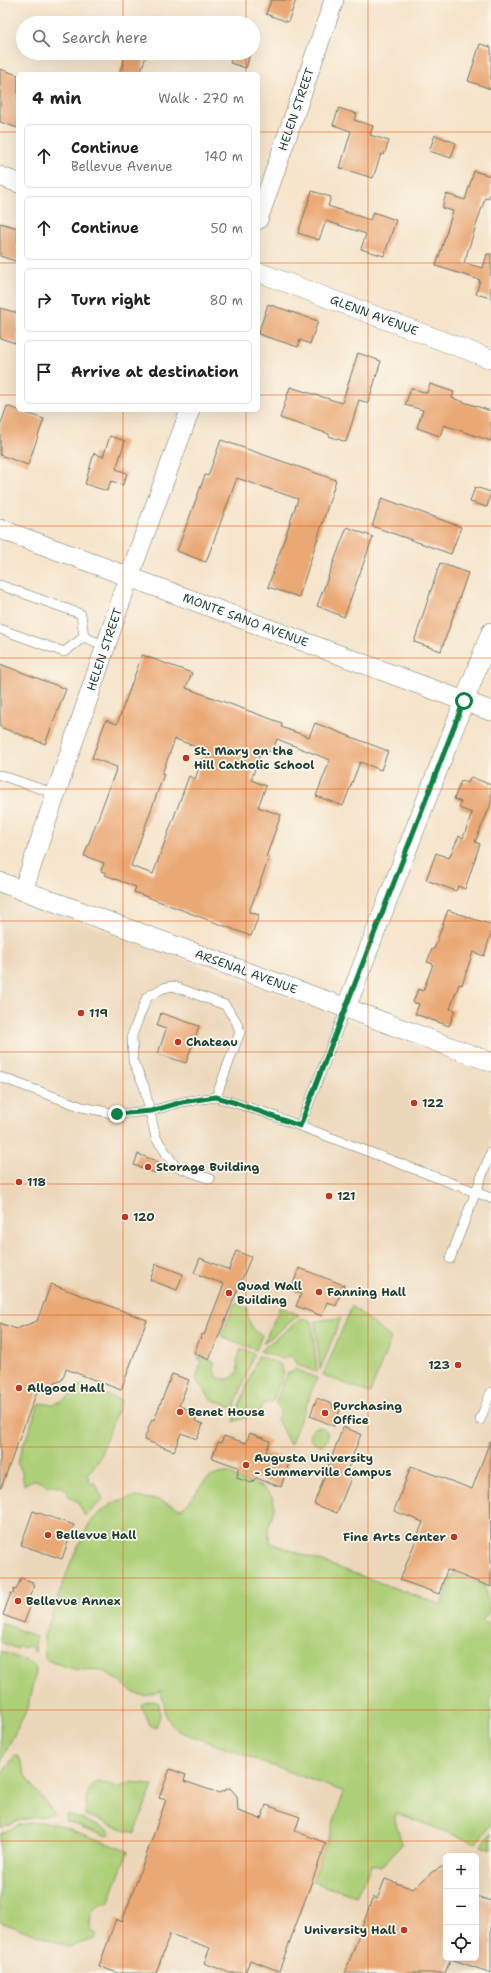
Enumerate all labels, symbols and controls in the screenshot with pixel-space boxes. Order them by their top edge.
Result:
search box [16,16,260,60]
icon: search [30,27,52,49]
text: Search here [62,28,148,48]
street label: HELEN STREET [274,65,318,153]
text: 4 min [32,87,82,109]
text: Walk · 270 m [158,90,244,107]
text: Continue [71,138,139,158]
icon: ahead [33,145,55,167]
text: 140 m [204,148,243,165]
text: Bellevue Avenue [71,158,173,175]
icon: ahead [33,217,55,239]
text: Continue [71,218,139,238]
text: 50 m [210,220,243,237]
icon: right [33,289,55,311]
text: Turn right [71,290,151,310]
text: 80 m [209,292,243,309]
street label: GLENN AVENUE [328,292,421,339]
icon: arrive [33,361,55,383]
text: Arrive at destination [71,362,239,382]
street label: MONTE SANO AVENUE [181,589,311,651]
street label: HELEN STREET [83,605,126,693]
route start [455,692,473,710]
place label: St. Mary on the Hill Catholic School [194,743,314,773]
marker: St. Mary on the Hill Catholic School [181,753,191,763]
street label: ARSENAL AVENUE [193,946,300,998]
place label: 119 [89,1005,108,1021]
marker: 119 [76,1008,86,1018]
place label: Chateau [186,1034,238,1050]
marker: Chateau [173,1037,183,1047]
place label: 122 [422,1095,444,1111]
marker: 122 [409,1098,419,1108]
route end [108,1105,126,1123]
place label: Storage Building [156,1159,260,1175]
marker: Storage Building [143,1162,153,1172]
place label: 118 [27,1174,46,1190]
marker: 118 [14,1177,24,1187]
place label: 121 [337,1188,355,1204]
marker: 121 [324,1191,334,1201]
place label: 120 [133,1209,155,1225]
marker: 120 [120,1212,130,1222]
place label: Quad Wall Building [237,1278,302,1308]
place label: Fanning Hall [327,1284,406,1300]
marker: Fanning Hall [314,1287,324,1297]
marker: Quad Wall Building [224,1288,234,1298]
place label: 123 [428,1357,450,1373]
marker: 123 [453,1360,463,1370]
place label: Allgood Hall [27,1380,105,1396]
marker: Allgood Hall [14,1383,24,1393]
place label: Purchasing Office [333,1398,402,1428]
place label: Benet House [188,1404,265,1420]
marker: Benet House [175,1407,185,1417]
marker: Purchasing Office [320,1408,330,1418]
place label: Augusta University - Summerville Campus [254,1450,392,1480]
marker: Augusta University - Summerville Campus [241,1460,251,1470]
place label: Bellevue Hall [56,1527,136,1543]
place label: Fine Arts Center [343,1529,447,1545]
marker: Bellevue Hall [43,1530,53,1540]
marker: Fine Arts Center [449,1532,459,1542]
place label: Bellevue Annex [26,1593,121,1609]
marker: Bellevue Annex [13,1596,23,1606]
map controls [443,1853,479,1961]
button: + [443,1853,479,1889]
button: − [443,1889,479,1925]
place label: University Hall [304,1922,396,1938]
marker: University Hall [399,1925,409,1935]
button: locate [443,1925,479,1961]

